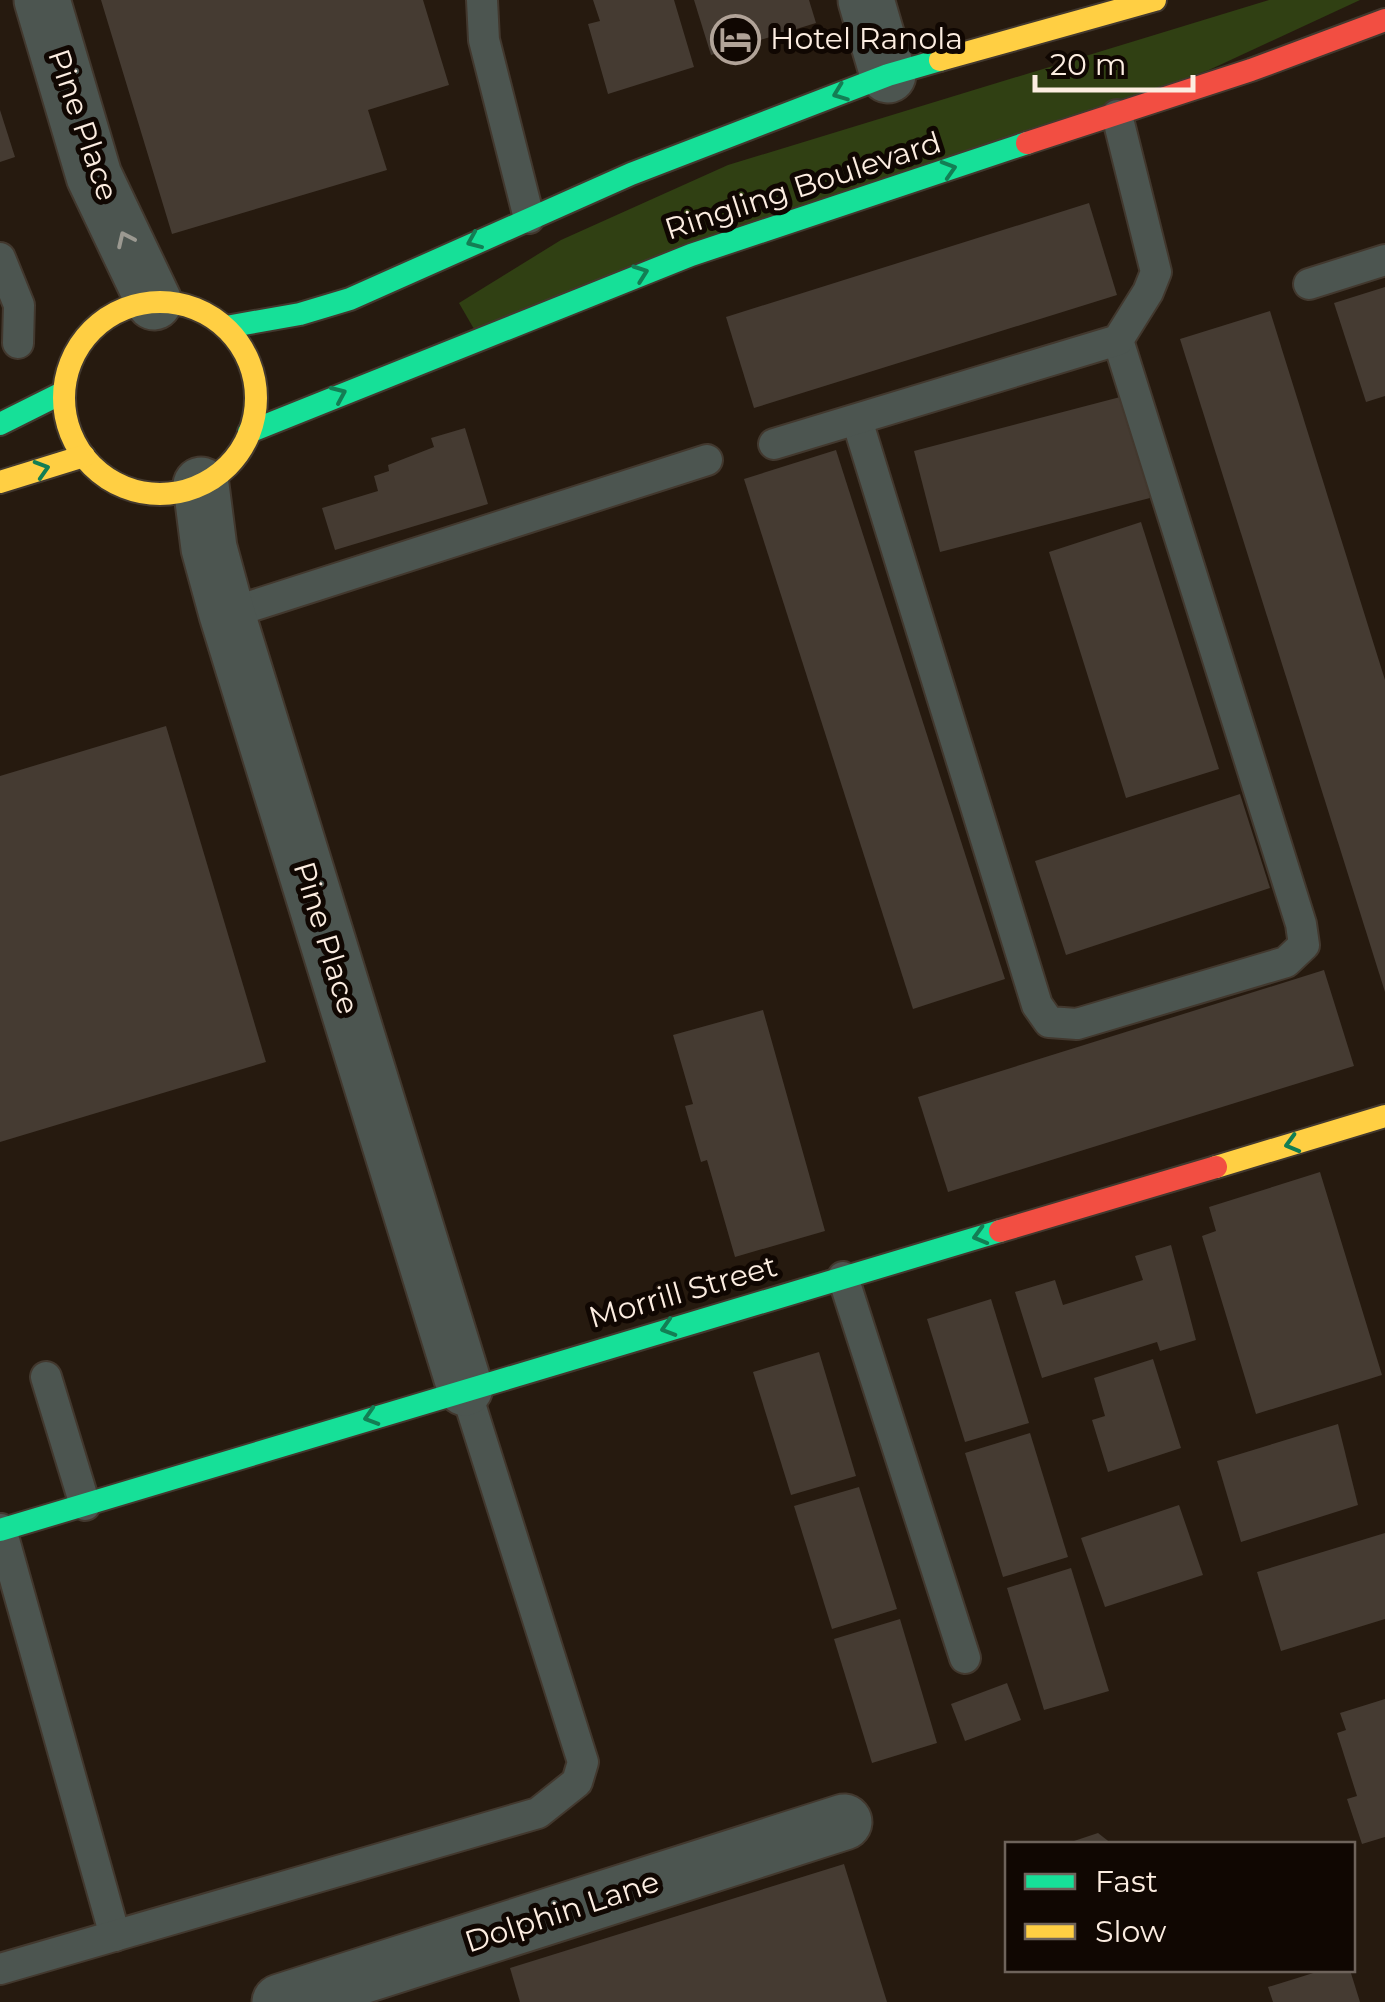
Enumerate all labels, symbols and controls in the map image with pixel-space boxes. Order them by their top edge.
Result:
hotel icon: Hotel Ranola [709,13,761,65]
place label: Hotel Ranola [770,20,963,57]
scale bar [1035,30,1192,92]
street label: Pine Place [40,44,127,206]
text: 20 m [1050,46,1127,83]
one-way arrow [833,82,850,102]
street label: Ringling Boulevard [660,123,946,248]
one-way arrow [939,160,956,181]
one-way arrow [466,230,484,250]
one-way arrow [117,231,137,249]
one-way arrow [631,264,648,285]
one-way arrow [329,386,347,406]
one-way arrow [32,460,49,481]
street label: Pine Place [286,857,367,1019]
one-way arrow [1284,1132,1301,1153]
one-way arrow [972,1224,989,1245]
street label: Morrill Street [585,1247,781,1336]
one-way arrow [660,1316,677,1337]
one-way arrow [364,1405,381,1426]
legend [1005,1842,1355,1972]
street label: Dolphin Lane [460,1863,664,1960]
text: Fast [1095,1863,1158,1900]
text: Slow [1095,1913,1167,1950]

